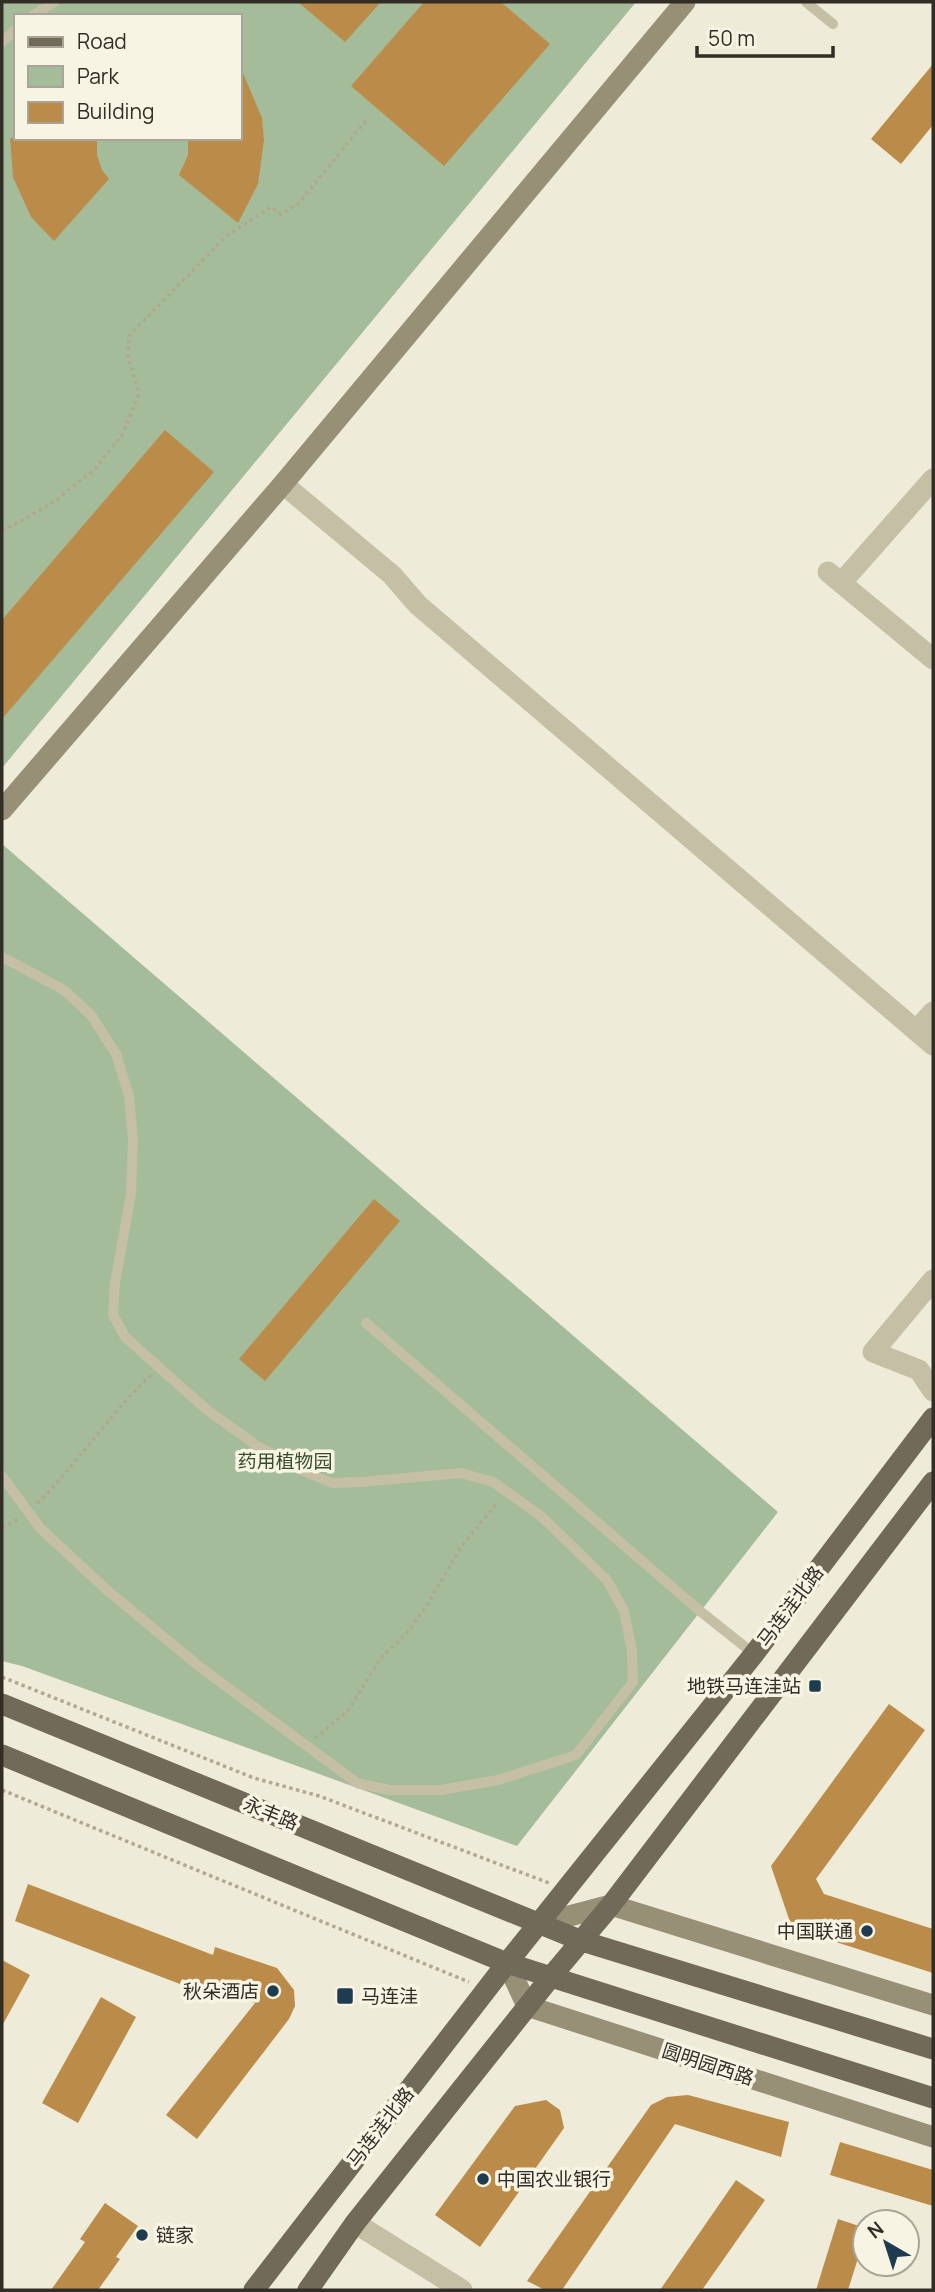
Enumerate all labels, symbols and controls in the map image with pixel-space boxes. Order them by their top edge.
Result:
legend [14,14,242,140]
scale bar [697,14,834,58]
text: 50 m [708,24,755,52]
text: Road [77,27,127,55]
text: Park [77,62,119,90]
text: Building [77,97,154,125]
park label: 药用植物园 [237,1448,333,1474]
street label: 马连洼北路 [751,1560,829,1652]
place label: 地铁马连洼站 [687,1673,801,1699]
marker: 地铁马连洼站 [807,1678,823,1694]
street label: 永丰路 [240,1790,302,1836]
place label: 中国联通 [777,1918,853,1944]
marker: 中国联通 [859,1923,875,1939]
place label: 秋朵酒店 [183,1978,259,2004]
marker: 秋朵酒店 [265,1983,281,1999]
place label: 马连洼 [361,1983,418,2009]
marker: 马连洼 [335,1986,355,2006]
street label: 圆明园西路 [659,2037,757,2091]
street label: 马连洼北路 [341,2082,419,2172]
place label: 中国农业银行 [497,2166,611,2192]
marker: 中国农业银行 [475,2171,491,2187]
north arrow [851,2208,921,2278]
text: N [862,2215,889,2244]
place label: 链家 [156,2222,194,2248]
marker: 链家 [134,2227,150,2243]

